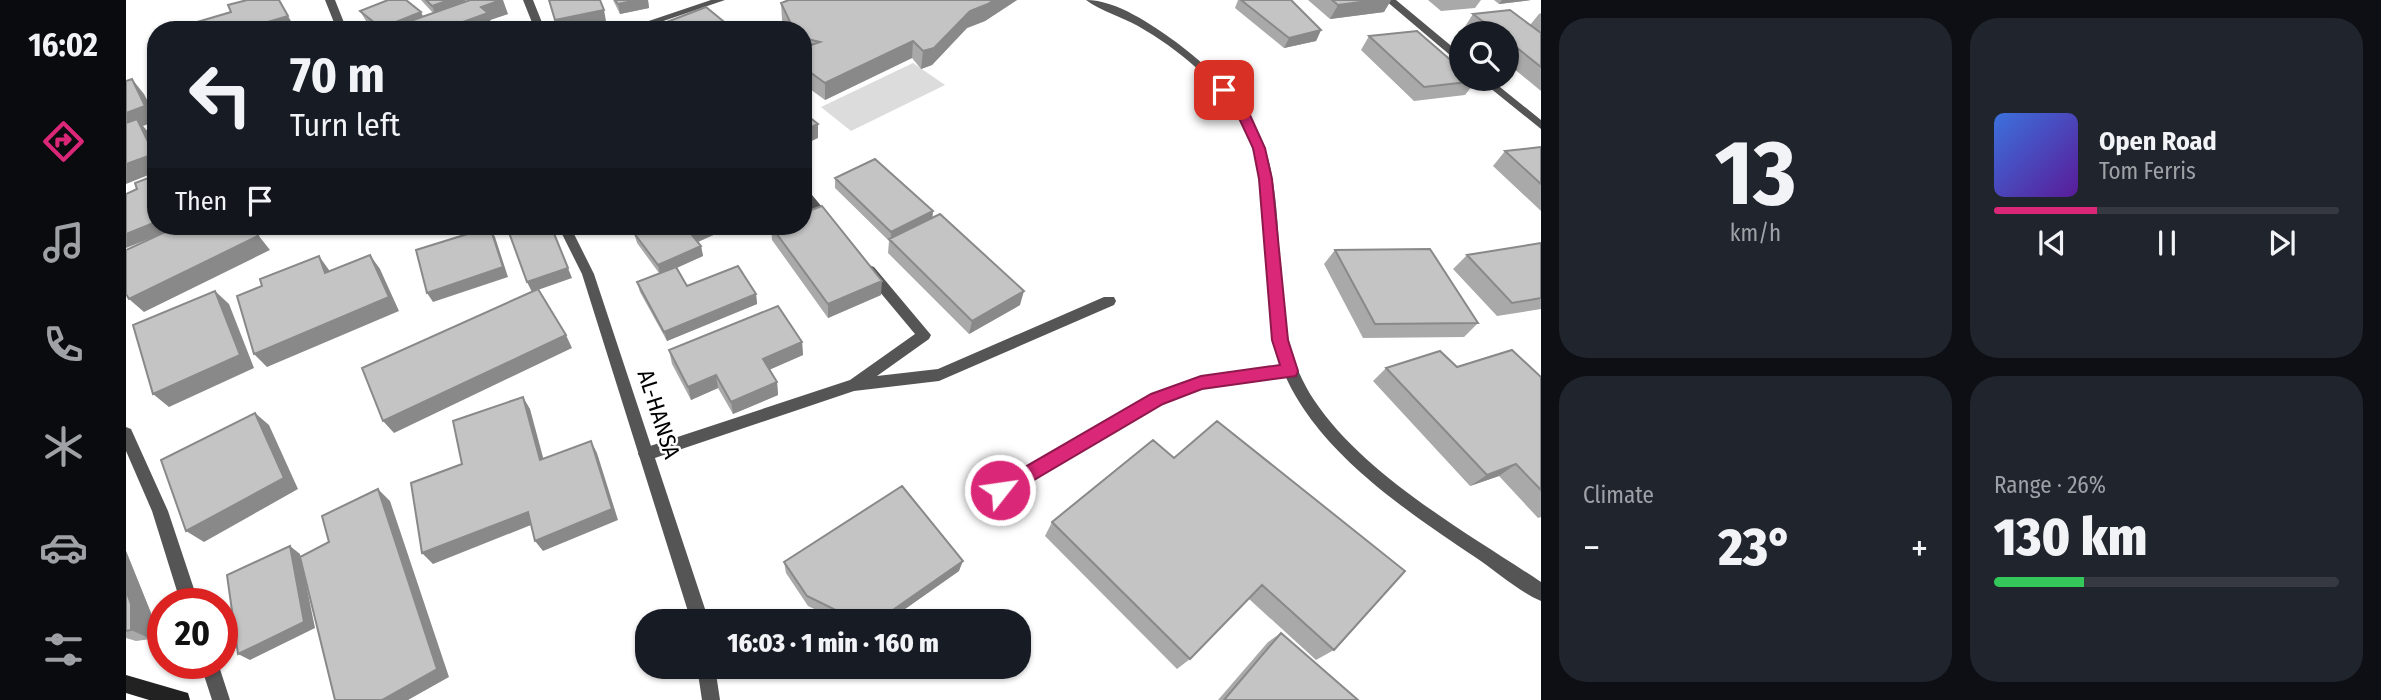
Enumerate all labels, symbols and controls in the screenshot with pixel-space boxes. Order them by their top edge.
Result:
map controls [1449,21,1519,91]
button: search [1449,21,1519,91]
text: 16:02 [28,26,98,64]
text: 70 m [290,46,385,105]
icon: left [175,49,266,140]
pin [1194,60,1254,120]
icon: arrive [1205,71,1243,109]
text: Turn left [290,106,400,144]
icon: directions [39,117,88,166]
text: 13 [1715,119,1796,228]
text: Open Road [2099,126,2217,157]
text: Tom Ferris [2099,157,2196,185]
icon: arrive [241,182,279,220]
text: Then [175,186,227,217]
icon: music [39,218,88,267]
text: km/h [1730,219,1781,247]
icon: previous [2033,224,2071,262]
icon: pause [2148,224,2186,262]
icon: next [2263,224,2301,262]
icon: phone [39,320,88,369]
street label: AL-HANSA [631,366,687,462]
icon: climate [39,422,88,471]
position arrow [963,453,1037,527]
text: Range · 26% [1994,471,2106,499]
text: Climate [1583,481,1654,509]
text: 130 km [1994,506,2147,569]
text: 23° [1719,516,1792,579]
icon: car [39,523,88,572]
text: − [1583,525,1600,571]
text: + [1911,525,1928,571]
speed limit sign: 20 [147,588,238,679]
icon: filters [39,625,88,674]
text: 16:03 · 1 min · 160 m [727,628,939,659]

